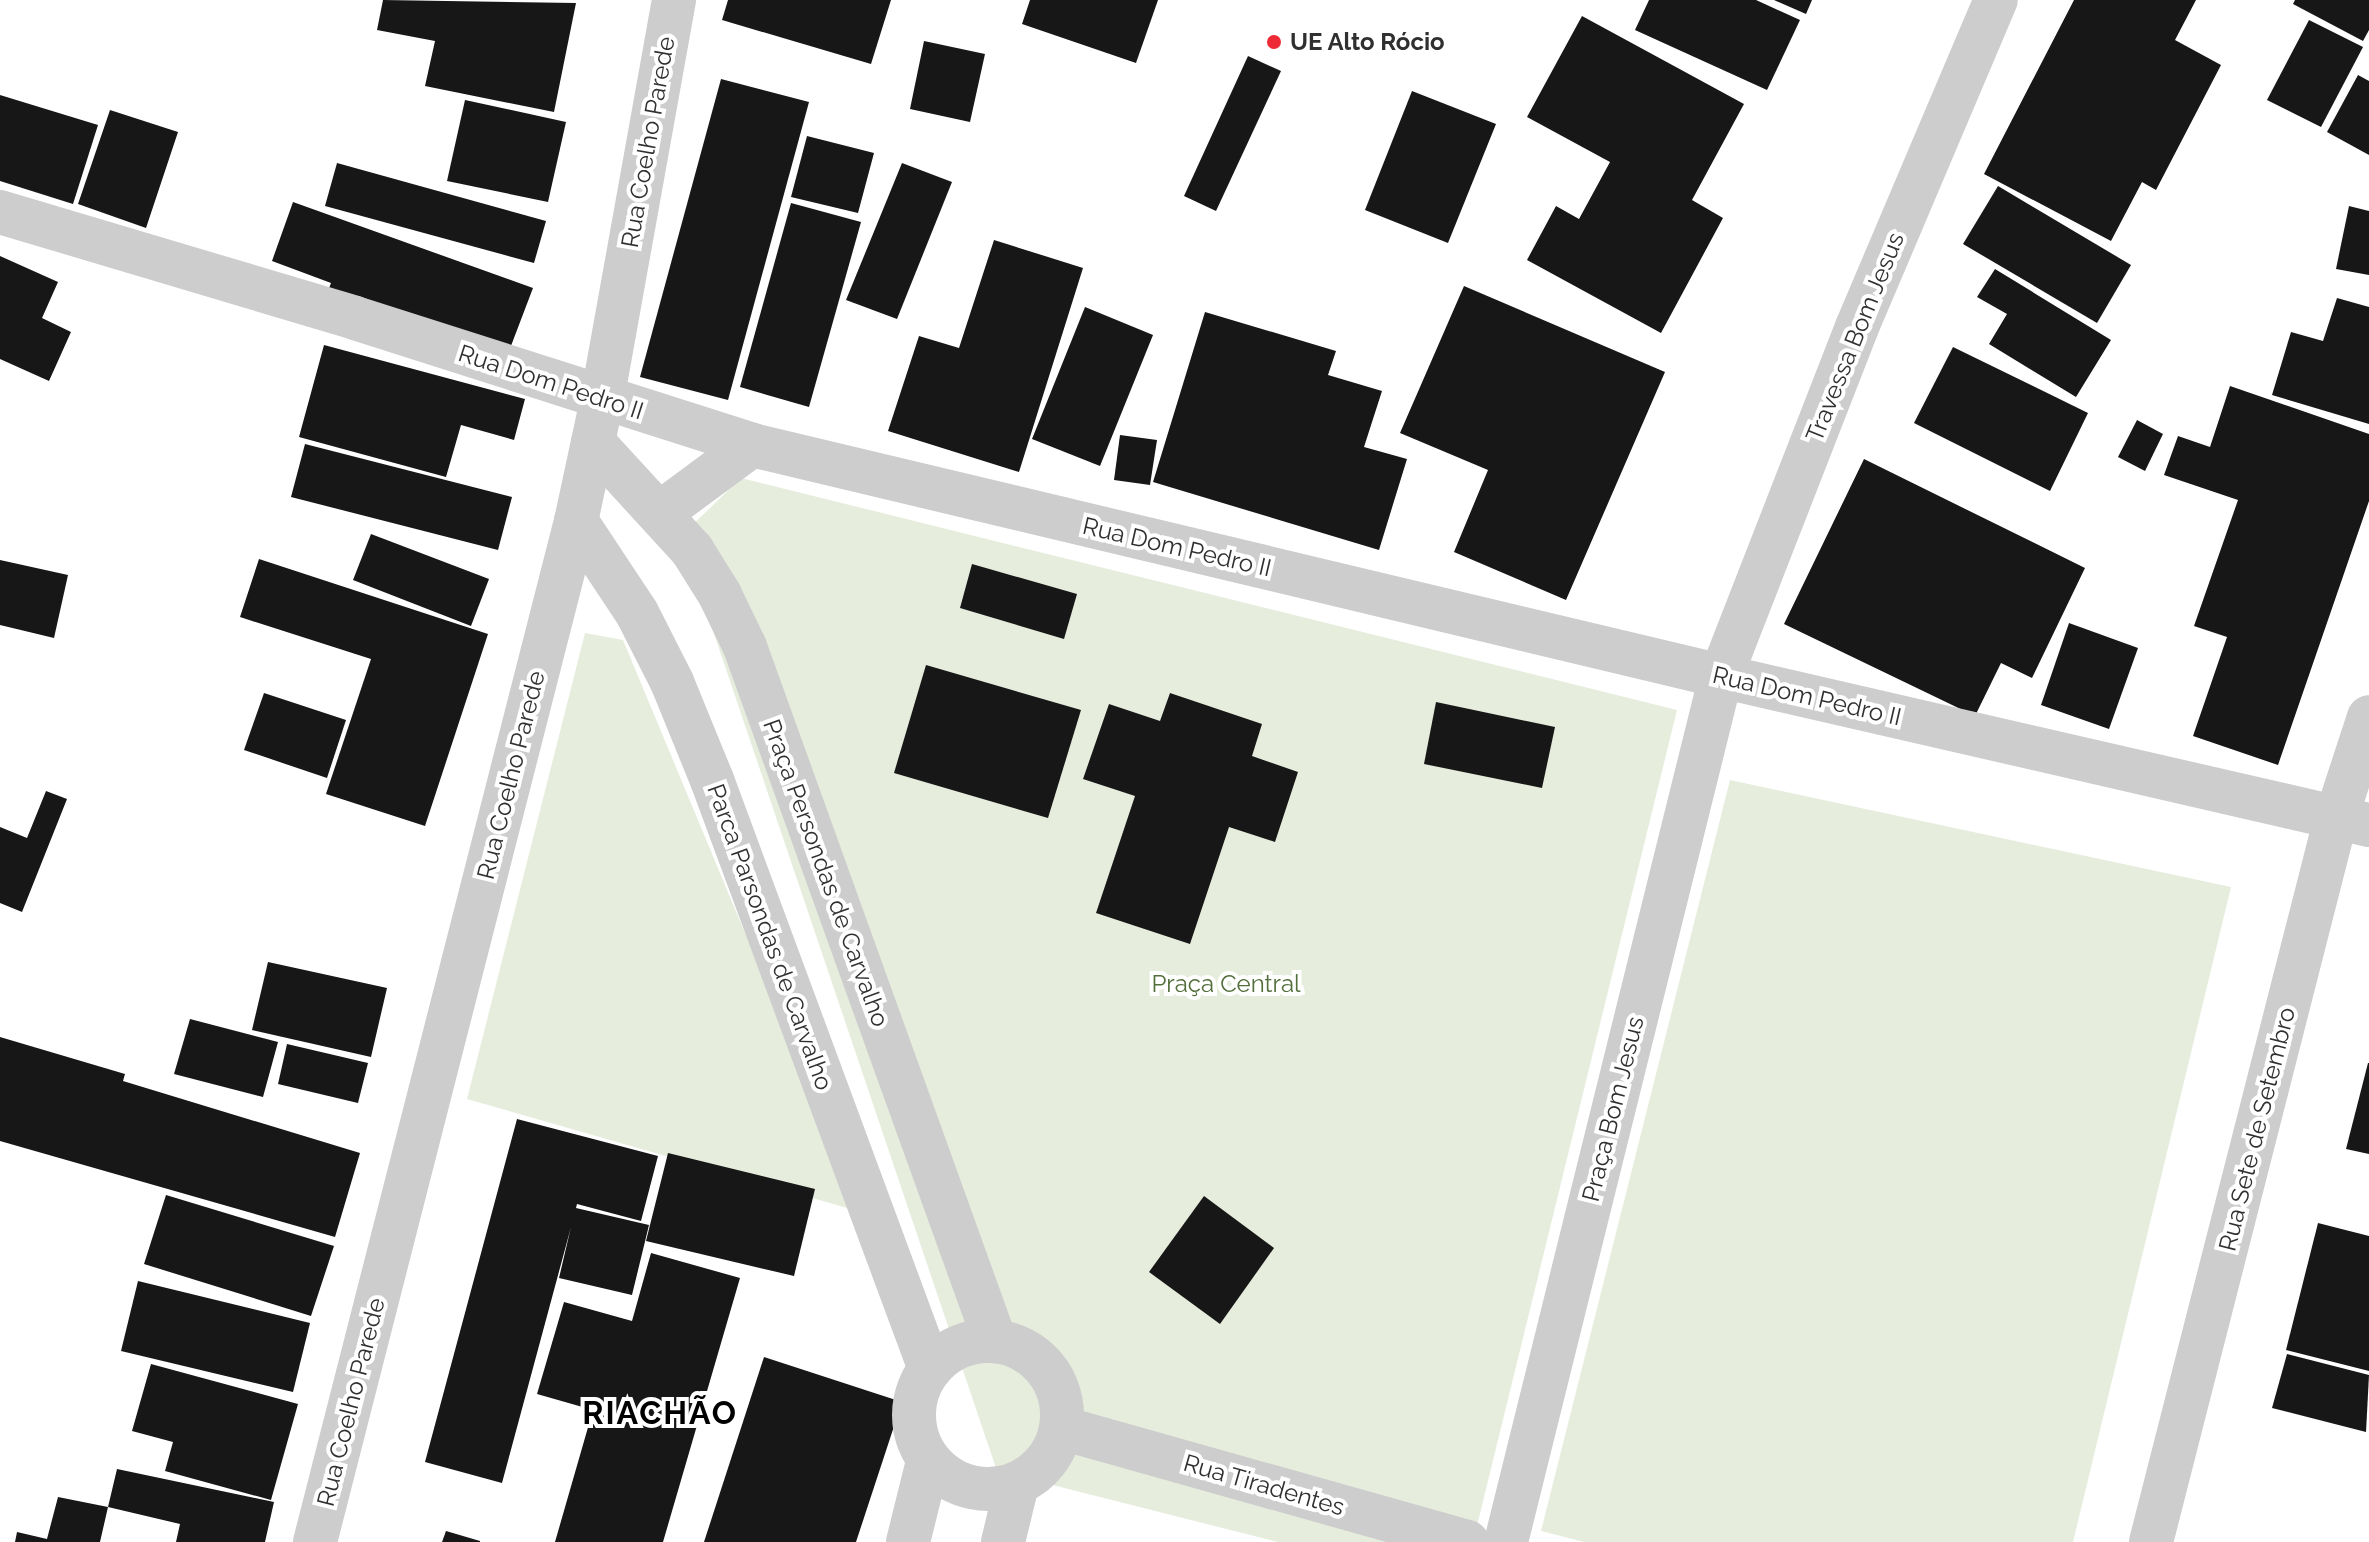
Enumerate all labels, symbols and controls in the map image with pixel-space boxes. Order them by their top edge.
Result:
place label: UE Alto Rócio [1290,28,1445,56]
marker: UE Alto Rócio [1265,33,1283,51]
street label: Rua Coelho Parede [615,34,681,250]
street label: Travessa Bom Jesus [1800,228,1910,446]
street label: Rua Dom Pedro II [455,339,647,425]
street label: Rua Dom Pedro II [1080,511,1274,583]
street label: Rua Dom Pedro II [1710,660,1904,732]
street label: Rua Coelho Parede [471,668,551,882]
street label: Praça Persondas de Carvalho [757,715,895,1031]
street label: Parca Parsondas de Carvalho [701,780,839,1094]
park label: Praça Central [1151,970,1301,998]
street label: Rua Sete de Setembro [2213,1004,2301,1254]
street label: Praça Bom Jesus [1576,1013,1650,1205]
street label: Rua Coelho Parede [311,1295,391,1509]
district label: RIACHÃO [582,1394,738,1432]
street label: Rua Tiradentes [1180,1448,1348,1522]

